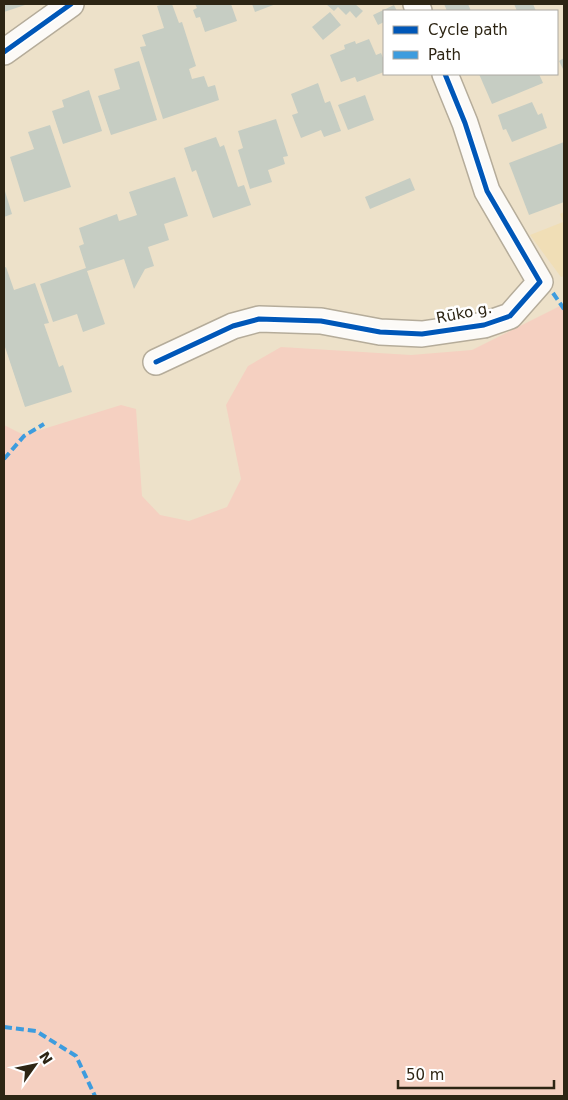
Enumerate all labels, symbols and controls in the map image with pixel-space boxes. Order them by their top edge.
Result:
legend [383,10,558,75]
text: Cycle path [428,21,508,39]
text: Path [428,46,461,64]
street label: Rūko g. [435,299,493,327]
north arrow [10,1040,60,1090]
text: N [36,1049,56,1067]
scale bar [398,1058,554,1090]
text: 50 m [406,1066,444,1084]

